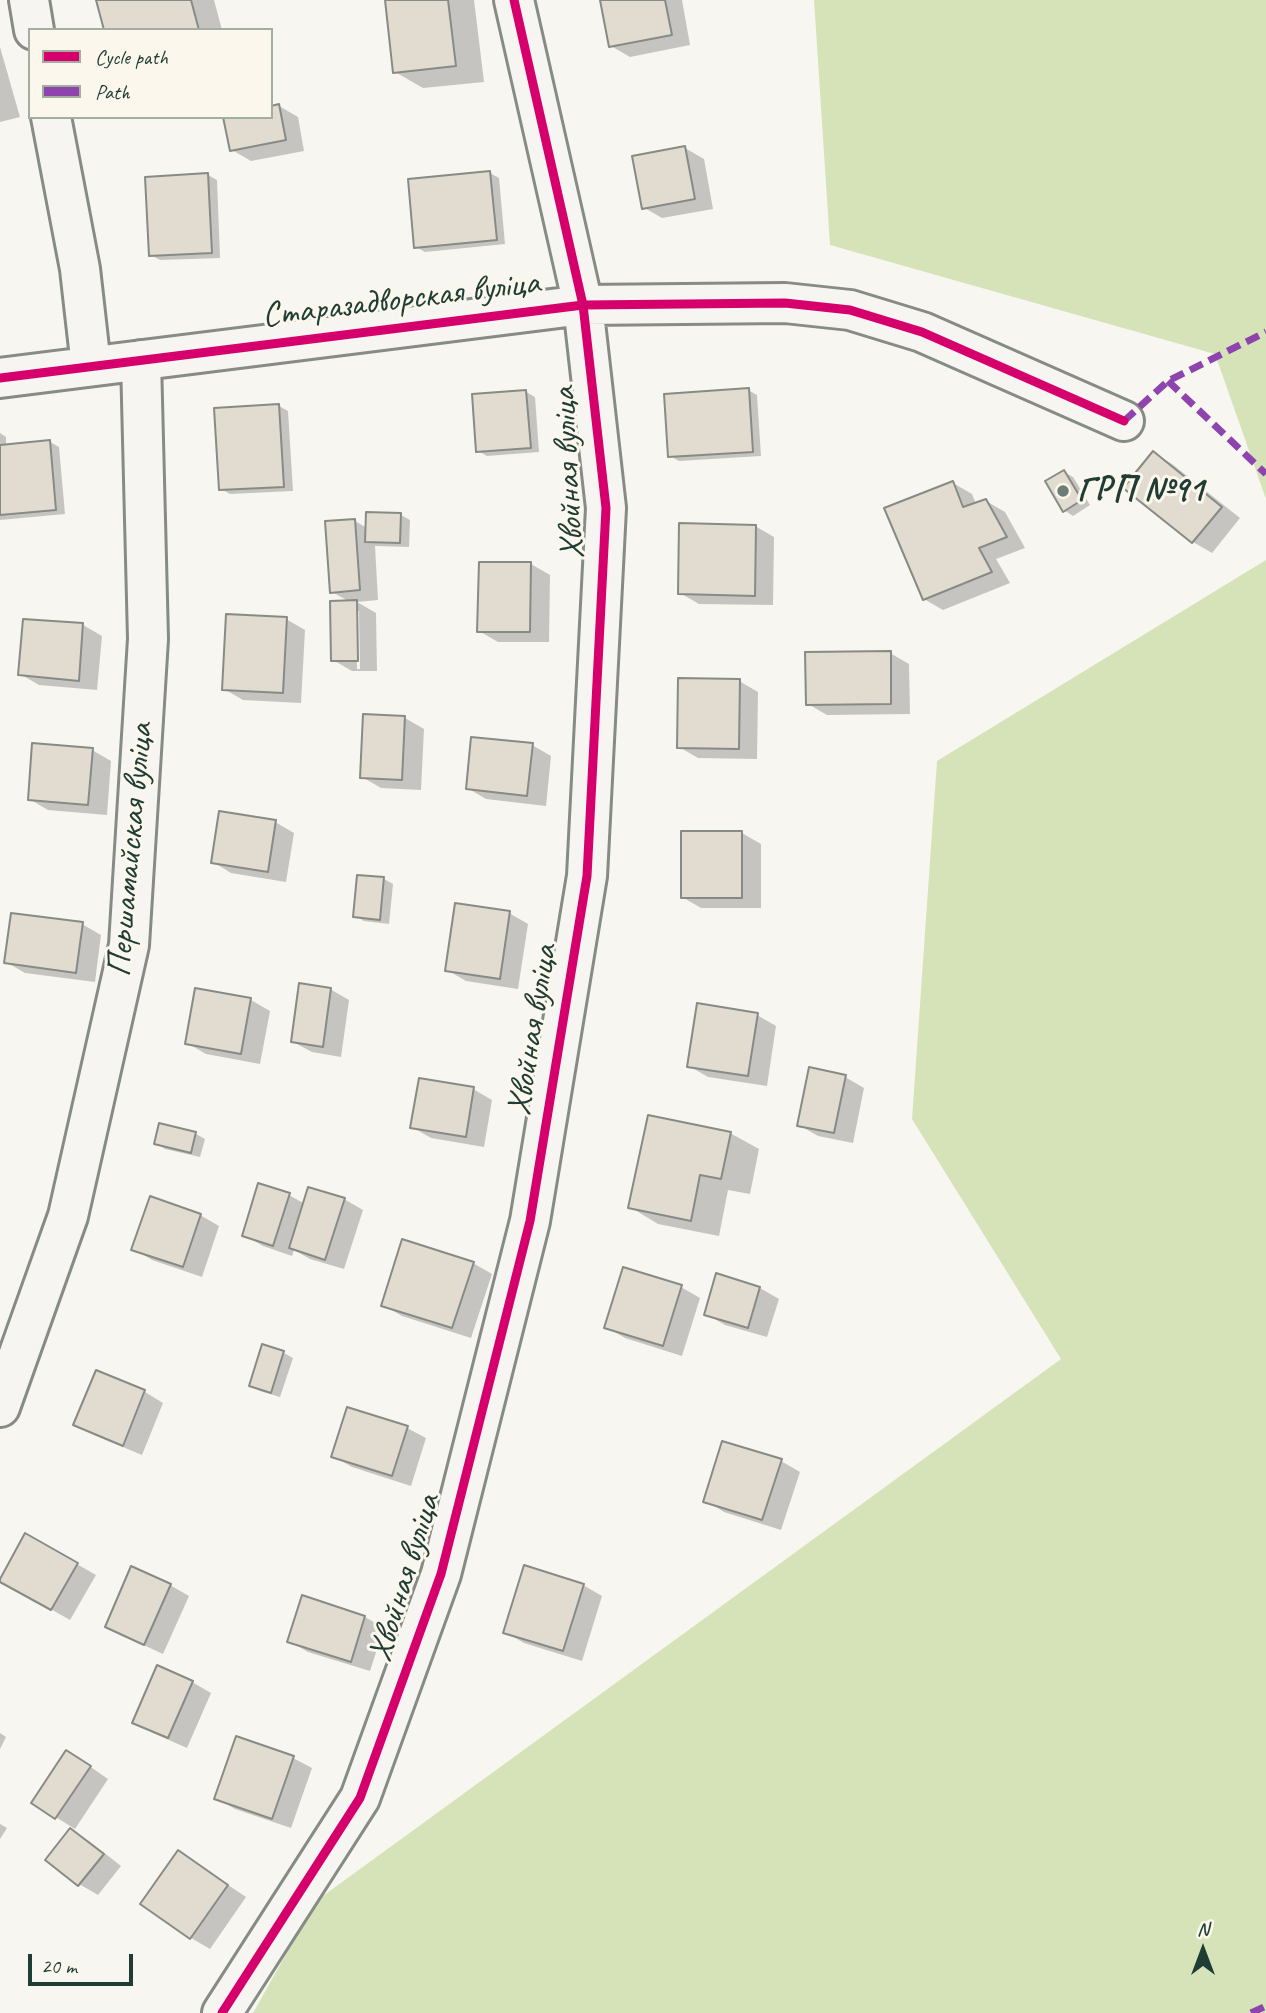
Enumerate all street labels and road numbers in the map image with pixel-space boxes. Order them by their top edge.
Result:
street label: Старазадворская вуліца [260,262,542,338]
street label: Хвойная вуліца [544,386,594,560]
street label: Першамайская вуліца [99,721,163,979]
street label: Хвойная вуліца [499,942,567,1118]
street label: Хвойная вуліца [360,1489,450,1667]

